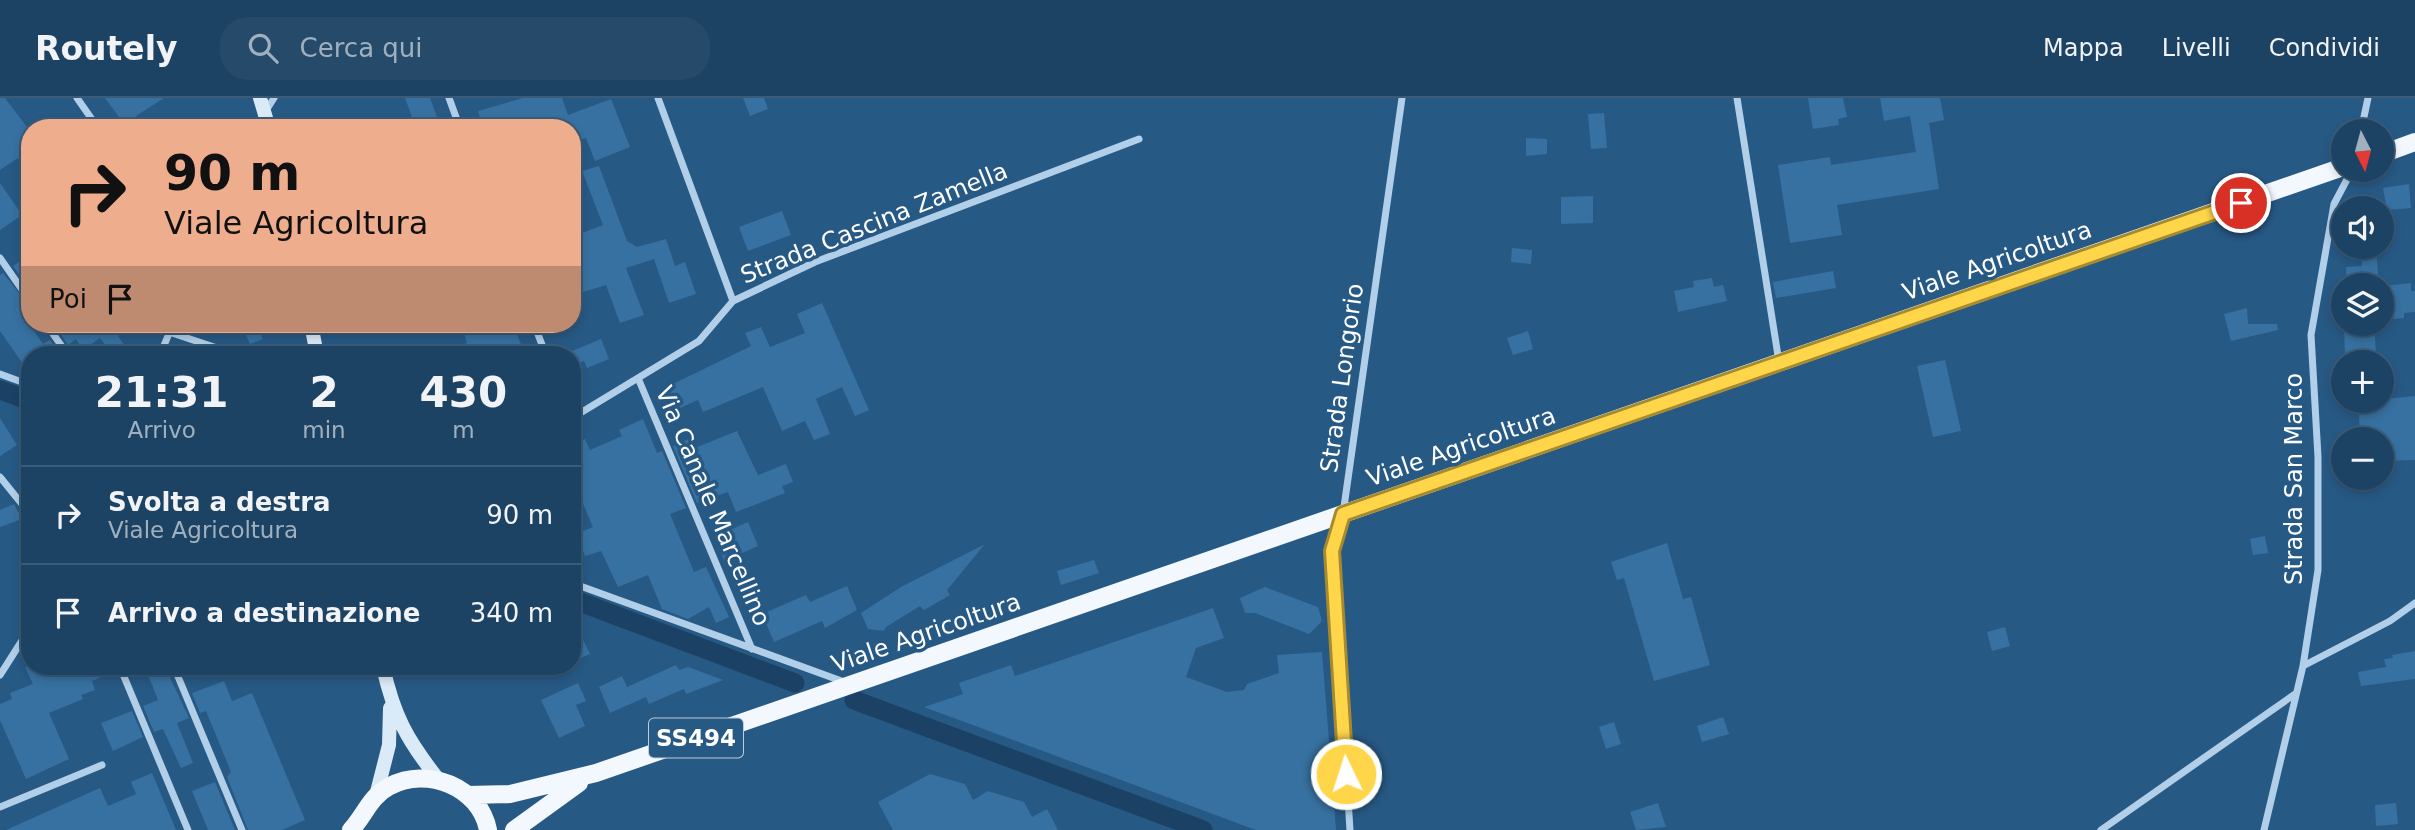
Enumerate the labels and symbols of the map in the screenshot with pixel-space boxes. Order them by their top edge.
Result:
north arrow [2331,119,2394,182]
street label: Strada Cascina Zamella [736,157,1012,289]
pin [2211,173,2271,233]
street label: Viale Agricoltura [1899,215,2095,307]
street label: Strada Longorio [1315,282,1369,474]
street label: Strada San Marco [2280,373,2308,585]
street label: Via Canale Marcellino [650,382,776,630]
street label: Viale Agricoltura [1363,401,1559,493]
street label: Viale Agricoltura [828,587,1024,679]
road number: SS494 [649,718,743,758]
position arrow [1309,737,1383,811]

